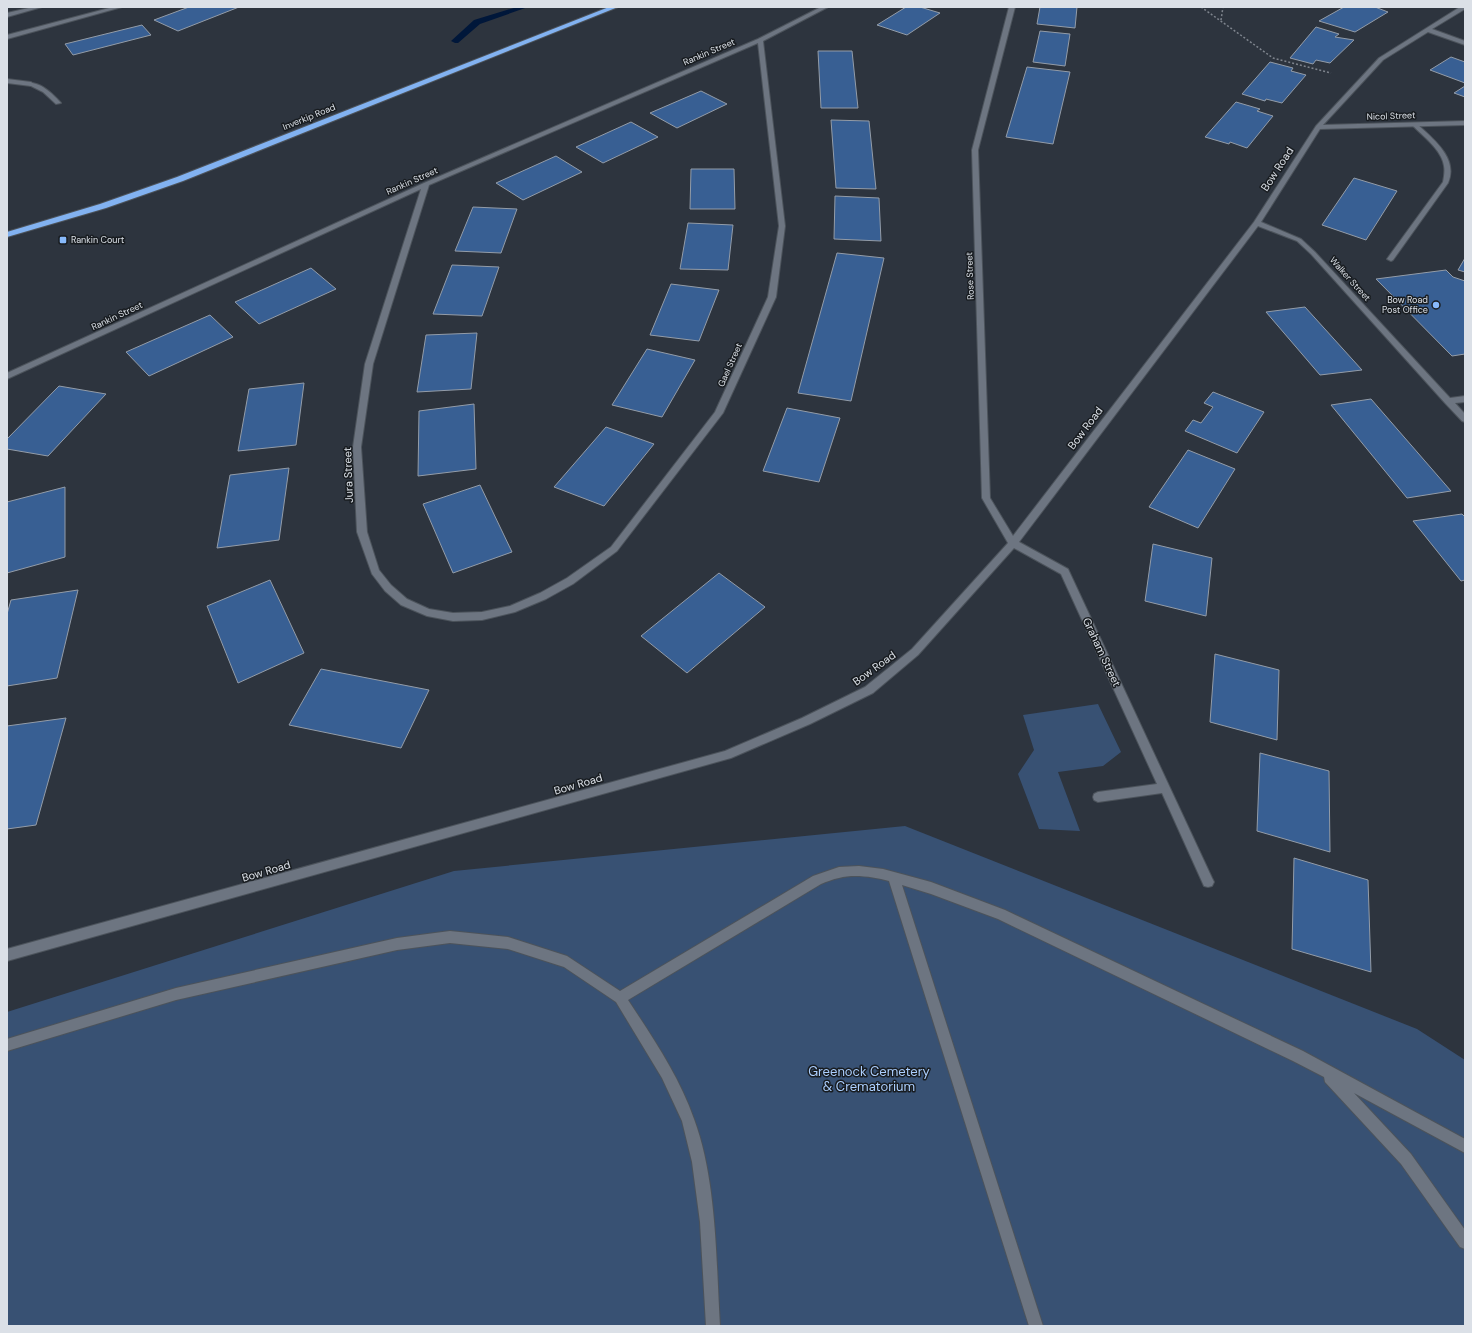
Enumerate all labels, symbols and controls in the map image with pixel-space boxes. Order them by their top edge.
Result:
street label: Rankin Street [681,36,737,68]
street label: Inverkip Road [281,101,337,133]
street label: Nicol Street [1366,109,1416,123]
street label: Bow Road [1258,144,1297,194]
street label: Rankin Street [384,164,440,198]
place label: Rankin Court [71,234,125,246]
marker: Rankin Court [58,235,68,245]
street label: Rose Street [963,251,977,300]
street label: Walker Street [1327,254,1373,304]
place label: Bow Road Post Office [1382,294,1428,316]
street label: Rankin Street [90,299,145,333]
marker: Bow Road Post Office [1431,300,1441,310]
street label: Gael Street [715,341,745,389]
street label: Bow Road [1064,404,1106,452]
street label: Jura Street [340,447,356,503]
street label: Graham Street [1080,615,1124,689]
street label: Bow Road [850,648,898,688]
street label: Bow Road [552,770,604,798]
street label: Bow Road [240,857,292,885]
park label: Greenock Cemetery & Crematorium [808,1063,930,1095]

